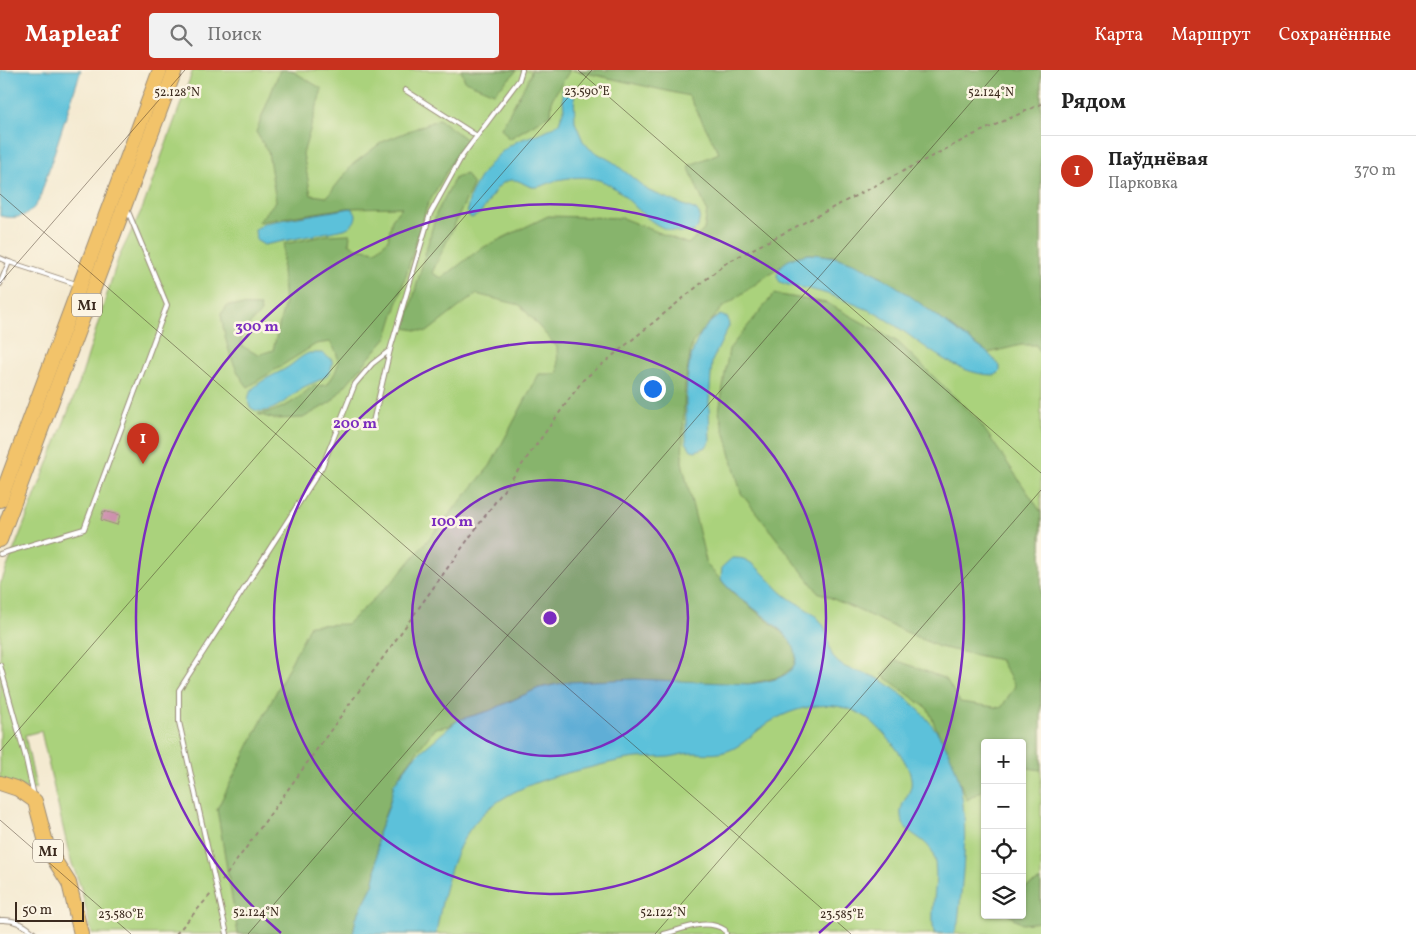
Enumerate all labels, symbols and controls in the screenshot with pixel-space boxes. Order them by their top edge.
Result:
search box [149,13,499,58]
text: Mapleaf [25,18,119,52]
icon: search [167,21,195,49]
text: Поиск [207,22,262,48]
text: Карта [1094,23,1143,48]
text: Маршрут [1171,23,1251,48]
text: Сохранённые [1279,23,1391,48]
text: 23.590°E [564,84,610,100]
text: 52.128°N [154,85,200,101]
text: 52.124°N [968,85,1014,101]
text: Рядом [1061,88,1126,117]
text: Паўднёвая [1108,147,1208,173]
text: 1 [1074,160,1080,182]
text: 370 m [1354,160,1396,182]
text: Парковка [1108,173,1178,195]
road number: М1 [72,294,102,316]
text: 300 m [235,317,279,338]
your location [640,376,666,402]
text: 200 m [333,414,377,435]
pin: 1 [127,423,159,464]
text: 100 m [431,512,474,533]
centre of rings [541,609,559,627]
map controls [981,739,1026,919]
button: + [981,739,1026,784]
button: − [981,784,1026,829]
button: locate [981,829,1026,874]
road number: М1 [33,839,63,862]
button: layers [981,874,1026,919]
scale bar [15,899,84,922]
text: 50 m [22,901,52,920]
text: 52.124°N [233,905,279,921]
text: 52.122°N [640,905,686,921]
text: 23.580°E [98,907,144,923]
text: 23.585°E [820,907,864,923]

